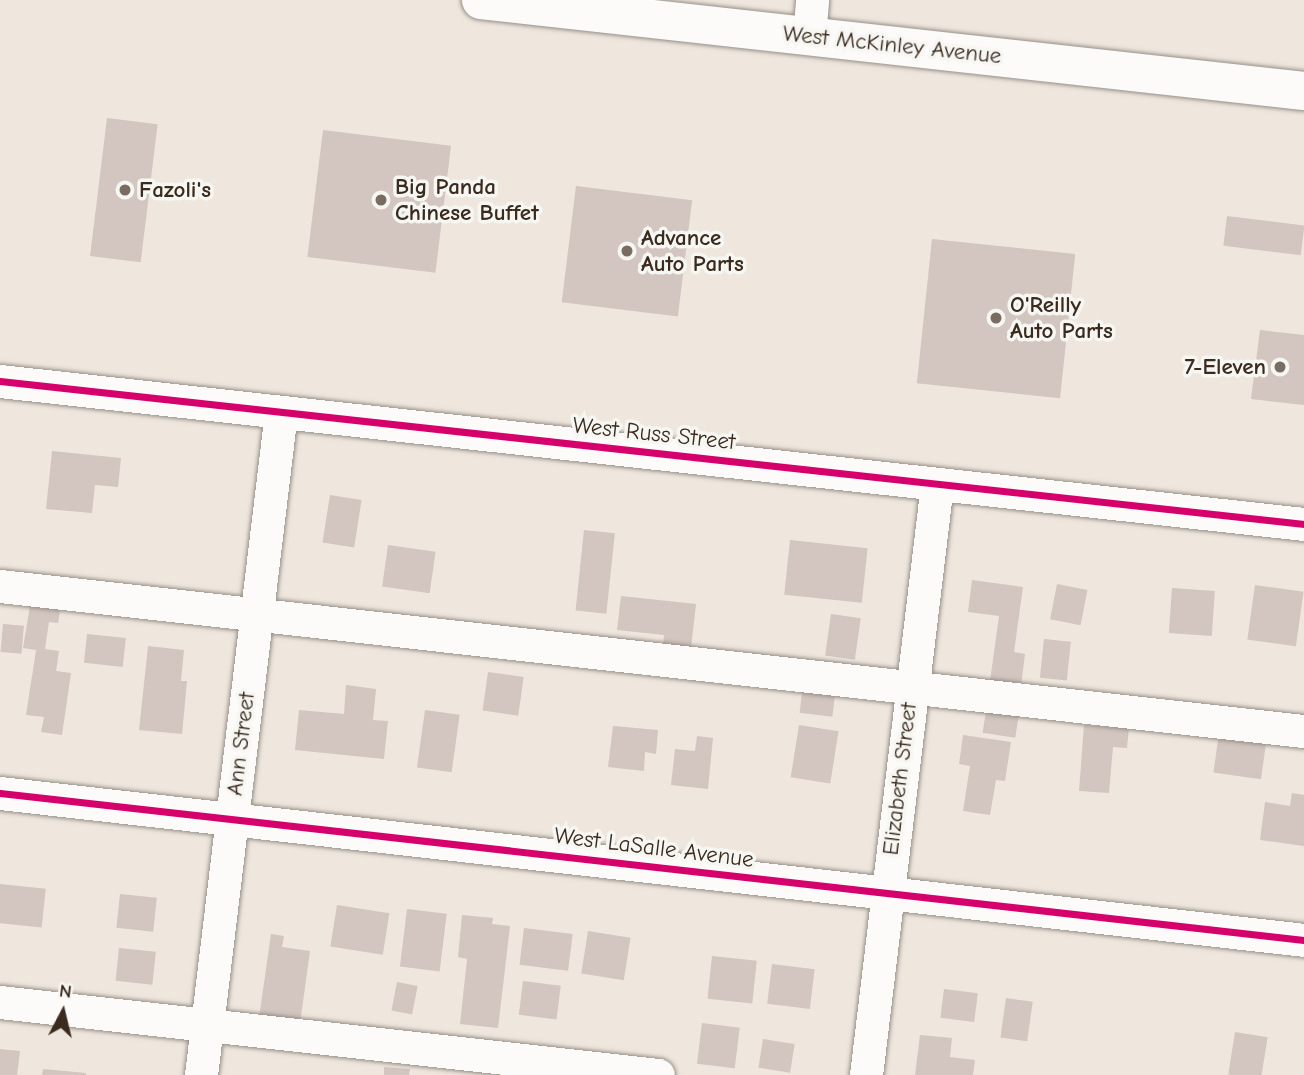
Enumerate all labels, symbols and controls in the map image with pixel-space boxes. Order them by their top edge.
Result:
street label: West McKinley Avenue [781,20,1003,70]
place label: Big Panda Chinese Buffet [395,173,539,227]
place label: Fazoli's [139,176,211,204]
marker: Fazoli's [117,182,133,198]
marker: Big Panda Chinese Buffet [373,192,389,208]
place label: Advance Auto Parts [641,224,744,278]
marker: Advance Auto Parts [619,243,635,259]
place label: O'Reilly Auto Parts [1010,291,1113,345]
marker: O'Reilly Auto Parts [988,310,1004,326]
place label: 7-Eleven [1185,353,1266,381]
marker: 7-Eleven [1272,359,1288,375]
street label: West Russ Street [571,412,737,456]
street label: Ann Street [221,691,261,797]
street label: Elizabeth Street [877,701,923,857]
street label: West LaSalle Avenue [553,822,755,874]
north arrow [28,977,98,1047]
text: N [58,979,73,1003]

